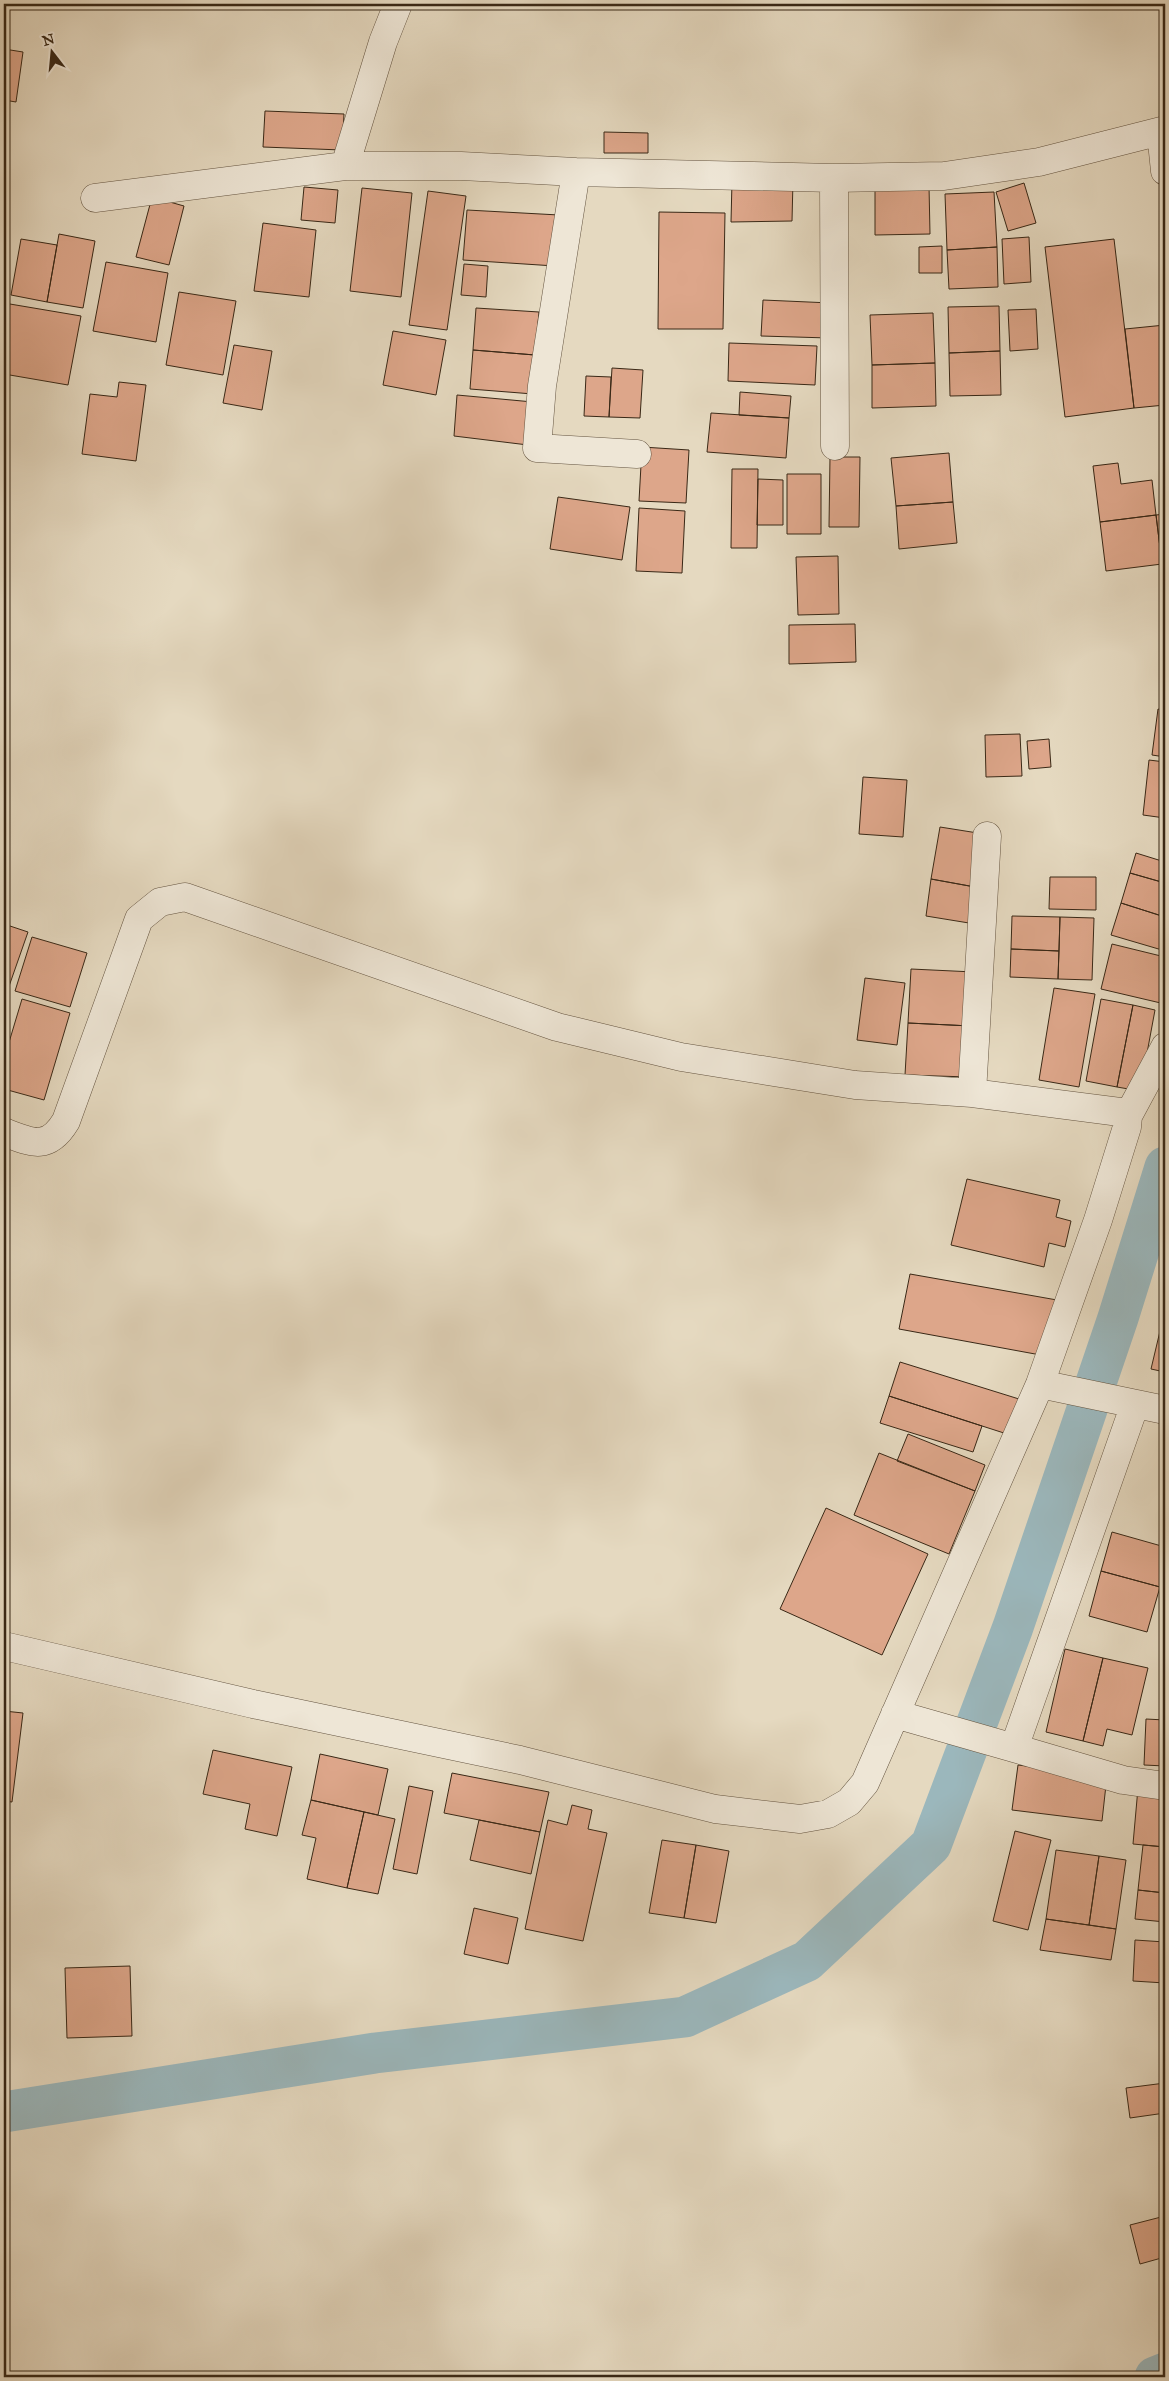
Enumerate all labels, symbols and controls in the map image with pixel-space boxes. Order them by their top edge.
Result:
north arrow [28,28,78,78]
text: N [41,30,57,50]

